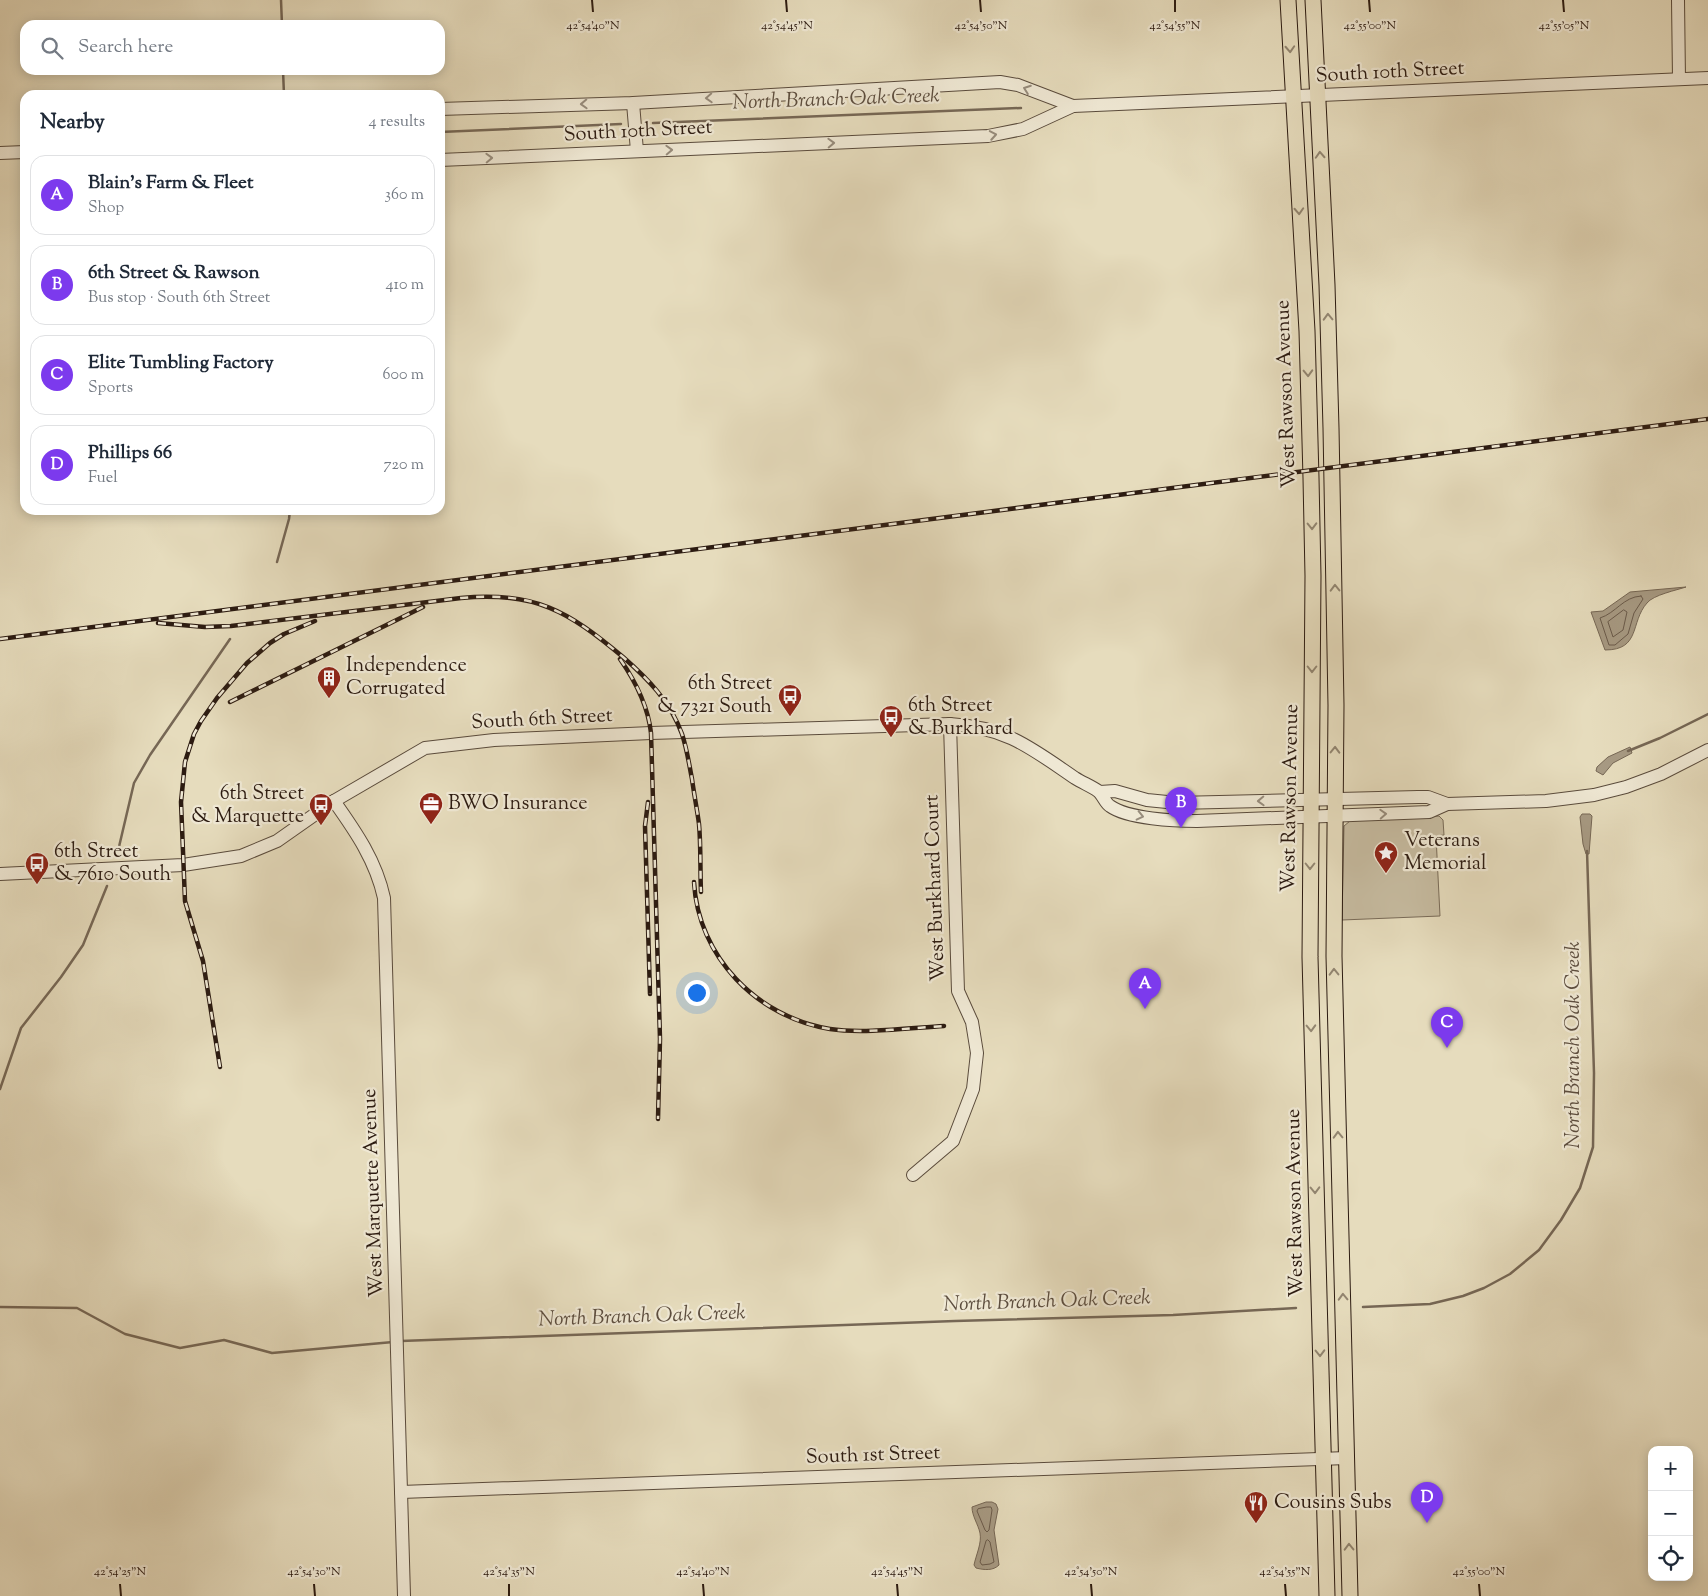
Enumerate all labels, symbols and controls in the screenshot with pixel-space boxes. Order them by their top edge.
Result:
text: 42°54'40"N [566,17,620,35]
text: 42°54'45"N [761,17,813,35]
text: 42°54'50"N [955,17,1008,35]
text: 42°54'55"N [1150,17,1201,35]
text: 42°55'00"N [1344,17,1397,35]
text: 42°55'05"N [1539,17,1590,35]
search box [20,20,445,75]
icon: search [38,34,66,62]
text: Search here [78,34,173,61]
one-way arrow [1285,45,1296,53]
street label: South 10th Street [1315,55,1465,91]
water label: North Branch Oak Creek [732,81,941,119]
one-way arrow [1024,85,1032,95]
one-way arrow [704,93,712,104]
one-way arrow [580,99,588,110]
text: Nearby [40,108,105,138]
text: 4 results [369,111,425,134]
street label: South 10th Street [563,114,713,150]
one-way arrow [989,130,997,140]
one-way arrow [827,137,835,148]
one-way arrow [665,144,673,155]
one-way arrow [1315,151,1326,159]
one-way arrow [485,152,493,163]
text: Blain's Farm & Fleet [88,170,253,197]
text: A [51,184,64,207]
text: 360 m [385,184,424,207]
text: Shop [88,197,124,220]
one-way arrow [1294,207,1305,215]
text: 6th Street & Rawson [88,260,260,287]
text: B [52,274,62,297]
text: 410 m [386,274,424,297]
text: Bus stop · South 6th Street [88,287,270,310]
street label: West Rawson Avenue [1269,299,1305,489]
one-way arrow [1323,313,1334,321]
text: Elite Tumbling Factory [88,350,274,377]
text: C [51,364,63,387]
text: 600 m [382,364,424,387]
one-way arrow [1303,370,1313,377]
text: Sports [88,377,133,400]
text: Phillips 66 [88,440,172,467]
text: D [51,454,63,477]
text: 720 m [384,454,424,477]
text: Fuel [88,467,118,490]
one-way arrow [1306,523,1317,531]
one-way arrow [1330,584,1340,592]
place label: Independence Corrugated [346,652,467,704]
building icon: Independence Corrugated [316,665,342,699]
one-way arrow [1307,666,1317,673]
place label: 6th Street & 7321 South [657,670,772,722]
bus stop icon: 6th Street & 7321 South [777,683,803,717]
place label: 6th Street & Burkhard [908,692,1013,744]
street label: South 6th Street [471,702,614,738]
bus stop icon: 6th Street & Burkhard [878,704,904,738]
street label: West Rawson Avenue [1275,704,1307,892]
one-way arrow [1330,746,1341,754]
place label: 6th Street & Marquette [191,780,304,832]
pin: B [1165,787,1197,828]
place label: BWO Insurance [448,790,588,819]
office icon: BWO Insurance [418,791,444,825]
bus stop icon: 6th Street & Marquette [308,792,334,826]
street label: West Burkhard Court [918,794,954,982]
one-way arrow [1257,796,1265,807]
one-way arrow [1379,808,1387,819]
one-way arrow [1135,810,1144,821]
place label: Veterans Memorial [1404,827,1487,879]
place label: 6th Street & 7610 South [54,838,172,890]
place icon: Veterans Memorial [1373,840,1399,874]
bus stop icon: 6th Street & 7610 South [24,851,50,885]
one-way arrow [1305,862,1315,870]
water label: North Branch Oak Creek [1559,941,1589,1149]
pin: A [1129,968,1161,1009]
one-way arrow [1329,968,1339,976]
your location [684,980,710,1006]
pin: C [1431,1007,1463,1048]
one-way arrow [1306,1024,1316,1032]
street label: West Marquette Avenue [356,1088,392,1298]
street label: West Rawson Avenue [1280,1109,1312,1297]
one-way arrow [1333,1131,1344,1139]
one-way arrow [1310,1187,1321,1195]
water label: North Branch Oak Creek [943,1283,1152,1321]
one-way arrow [1337,1293,1348,1301]
water label: North Branch Oak Creek [538,1298,747,1336]
one-way arrow [1314,1349,1325,1357]
street label: South 1st Street [805,1439,941,1473]
map controls [1648,1446,1693,1581]
button: + [1648,1446,1693,1491]
pin: D [1411,1482,1443,1523]
place label: Cousins Subs [1274,1489,1392,1518]
restaurant icon: Cousins Subs [1243,1490,1269,1524]
button: − [1648,1491,1693,1536]
button: locate [1648,1536,1693,1581]
one-way arrow [1344,1543,1354,1551]
text: 42°54'25"N [94,1563,146,1581]
text: 42°54'30"N [287,1563,341,1581]
text: 42°54'35"N [483,1563,535,1581]
text: 42°54'40"N [676,1563,730,1581]
text: 42°54'45"N [871,1563,923,1581]
text: 42°54'50"N [1065,1563,1118,1581]
text: 42°54'55"N [1260,1563,1311,1581]
text: 42°55'00"N [1453,1563,1506,1581]

